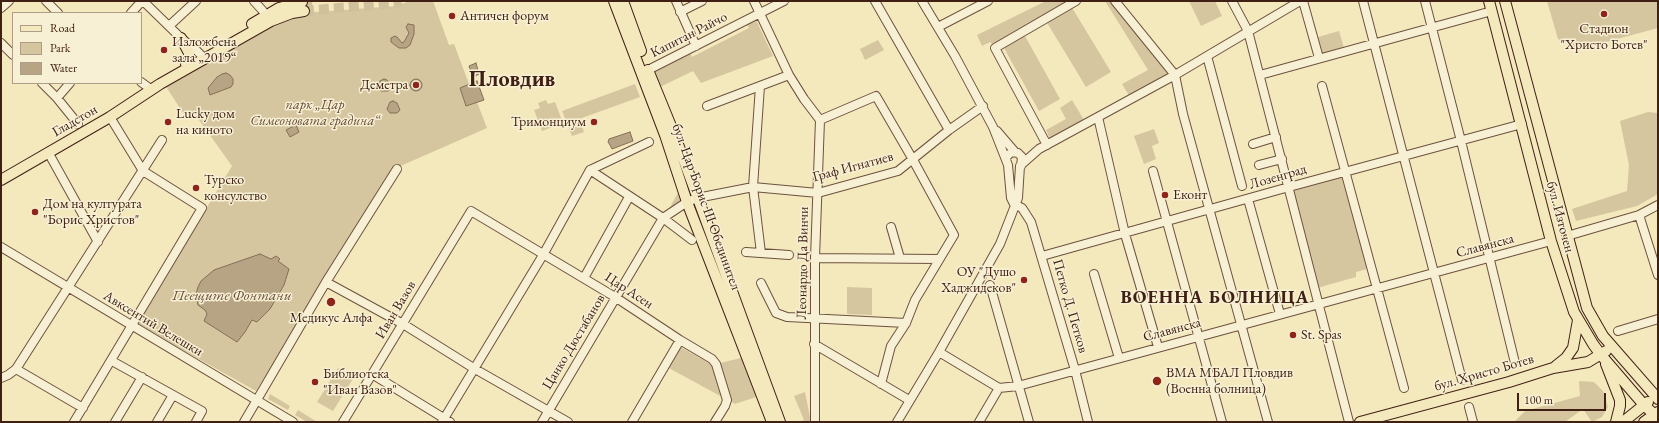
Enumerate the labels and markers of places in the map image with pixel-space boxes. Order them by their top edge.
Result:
place label: Античен форум [460,8,549,24]
marker: Стадион "Христо Ботев" [1599,9,1609,19]
marker: Античен форум [447,11,457,21]
place label: Стадион "Христо Ботев" [1560,21,1648,54]
place label: Изложбена зала „2019“ [172,34,237,66]
marker: Изложбена зала „2019“ [159,45,169,55]
place label: Деметра [360,77,408,93]
marker: Деметра [411,80,421,90]
place label: Lucky дом на киното [176,106,235,138]
place label: Тримонциум [511,114,586,130]
marker: Lucky дом на киното [163,117,173,127]
marker: Тримонциум [589,117,599,127]
place label: Турско консулство [204,172,267,204]
marker: Турско консулство [191,183,201,193]
place label: Еконт [1173,187,1207,203]
marker: Еконт [1160,190,1170,200]
place label: Дом на културата "Борис Христов" [43,196,142,228]
marker: Дом на културата "Борис Христов" [30,207,40,217]
place label: ОУ "Душо Хаджидеков" [941,264,1016,296]
marker: ОУ "Душо Хаджидеков" [1019,275,1029,285]
marker: Медикус Алфа [325,296,337,308]
place label: Медикус Алфа [290,310,372,326]
place label: St. Spas [1301,327,1342,343]
marker: St. Spas [1288,330,1298,340]
place label: ВМА МБАЛ Пловдив (Военна болница) [1166,365,1293,398]
place label: Библиотека "Иван Вазов" [323,366,397,398]
marker: ВМА МБАЛ Пловдив (Военна болница) [1151,375,1163,387]
marker: Библиотека "Иван Вазов" [310,377,320,387]

